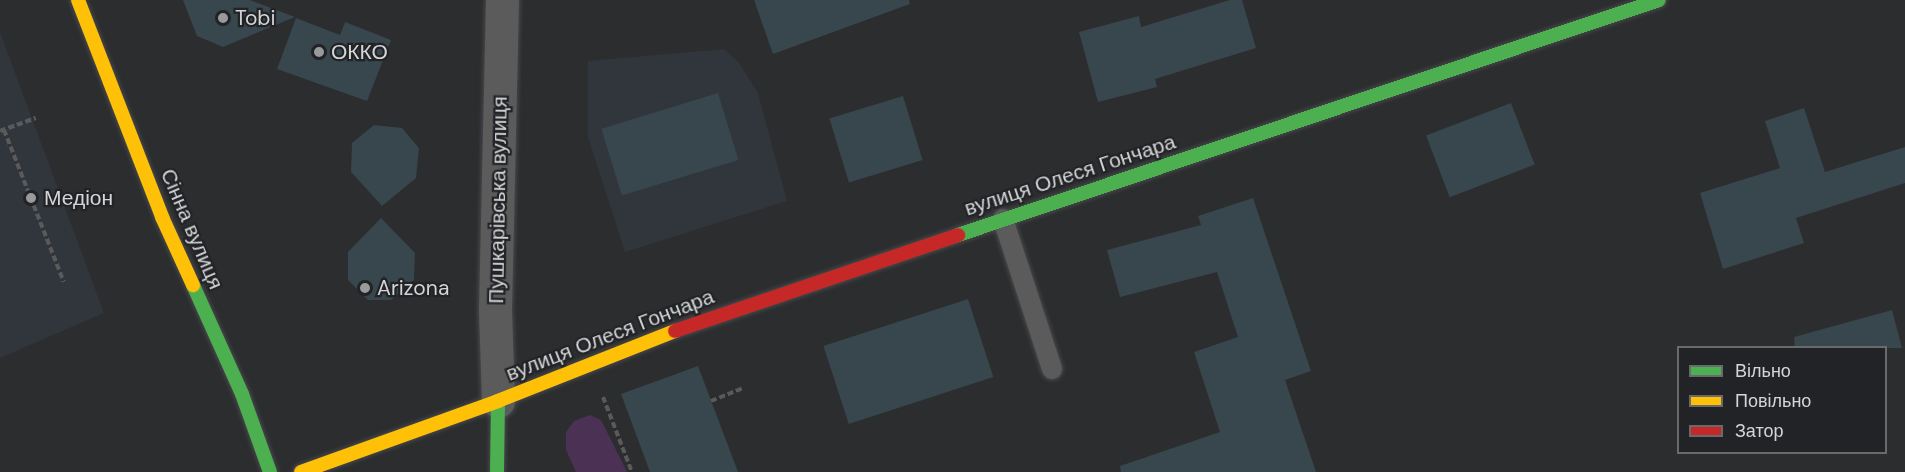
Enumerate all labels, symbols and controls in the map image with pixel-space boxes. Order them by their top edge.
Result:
place label: Tobi [235,5,276,31]
marker: Tobi [216,11,230,25]
place label: ОККО [331,39,388,65]
marker: ОККО [312,45,326,59]
street label: Пушкарівська вулиця [484,96,512,304]
street label: вулиця Олеся Гончара [961,129,1179,221]
street label: Сінна вулиця [155,165,229,293]
place label: Медіон [44,185,113,211]
marker: Медіон [22,189,40,207]
place label: Arizona [377,275,449,301]
marker: Arizona [358,281,372,295]
street label: вулиця Олеся Гончара [503,284,717,386]
legend [1677,346,1887,454]
text: Вільно [1735,359,1791,383]
text: Повільно [1735,389,1811,413]
text: Затор [1735,419,1784,443]

